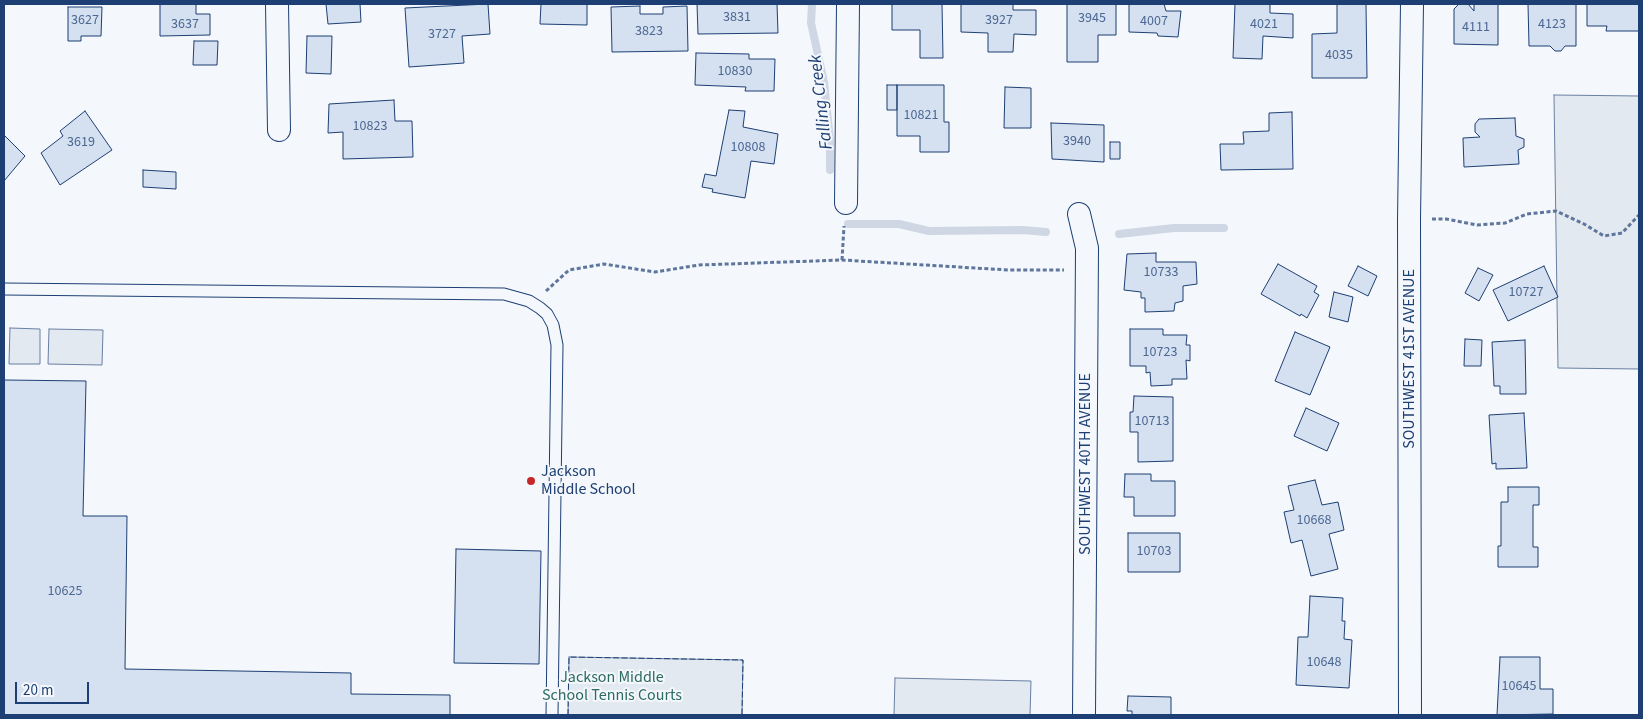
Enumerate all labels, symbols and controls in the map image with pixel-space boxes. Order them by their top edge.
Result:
house number: 3831 [723,10,751,26]
house number: 3945 [1078,11,1106,27]
house number: 3627 [71,13,99,29]
house number: 3927 [985,13,1013,29]
house number: 4007 [1140,14,1168,30]
house number: 3637 [171,17,199,33]
house number: 4021 [1250,17,1278,33]
house number: 4123 [1538,17,1566,33]
house number: 4111 [1462,20,1490,36]
house number: 3823 [635,24,663,40]
house number: 3727 [428,27,456,43]
house number: 4035 [1325,48,1353,64]
water label: Falling Creek [805,53,839,151]
house number: 10830 [718,64,752,80]
house number: 10821 [904,108,938,124]
house number: 10823 [353,119,387,135]
house number: 3940 [1063,134,1091,150]
house number: 3619 [67,135,95,151]
house number: 10808 [731,140,765,156]
house number: 10733 [1144,265,1178,281]
street label: SOUTHWEST 41ST AVENUE [1400,269,1420,449]
house number: 10727 [1509,285,1543,301]
house number: 10723 [1143,345,1177,361]
street label: SOUTHWEST 40TH AVENUE [1076,373,1096,555]
house number: 10713 [1135,414,1169,430]
place label: Jackson Middle School [541,462,636,500]
marker: Jackson Middle School [525,475,537,487]
house number: 10668 [1297,513,1331,529]
house number: 10703 [1137,544,1171,560]
house number: 10625 [48,584,82,600]
house number: 10648 [1307,655,1341,671]
park label: Jackson Middle School Tennis Courts [542,668,682,706]
scale bar [18,672,91,704]
house number: 10645 [1502,679,1536,695]
text: 20 m [23,680,53,701]

